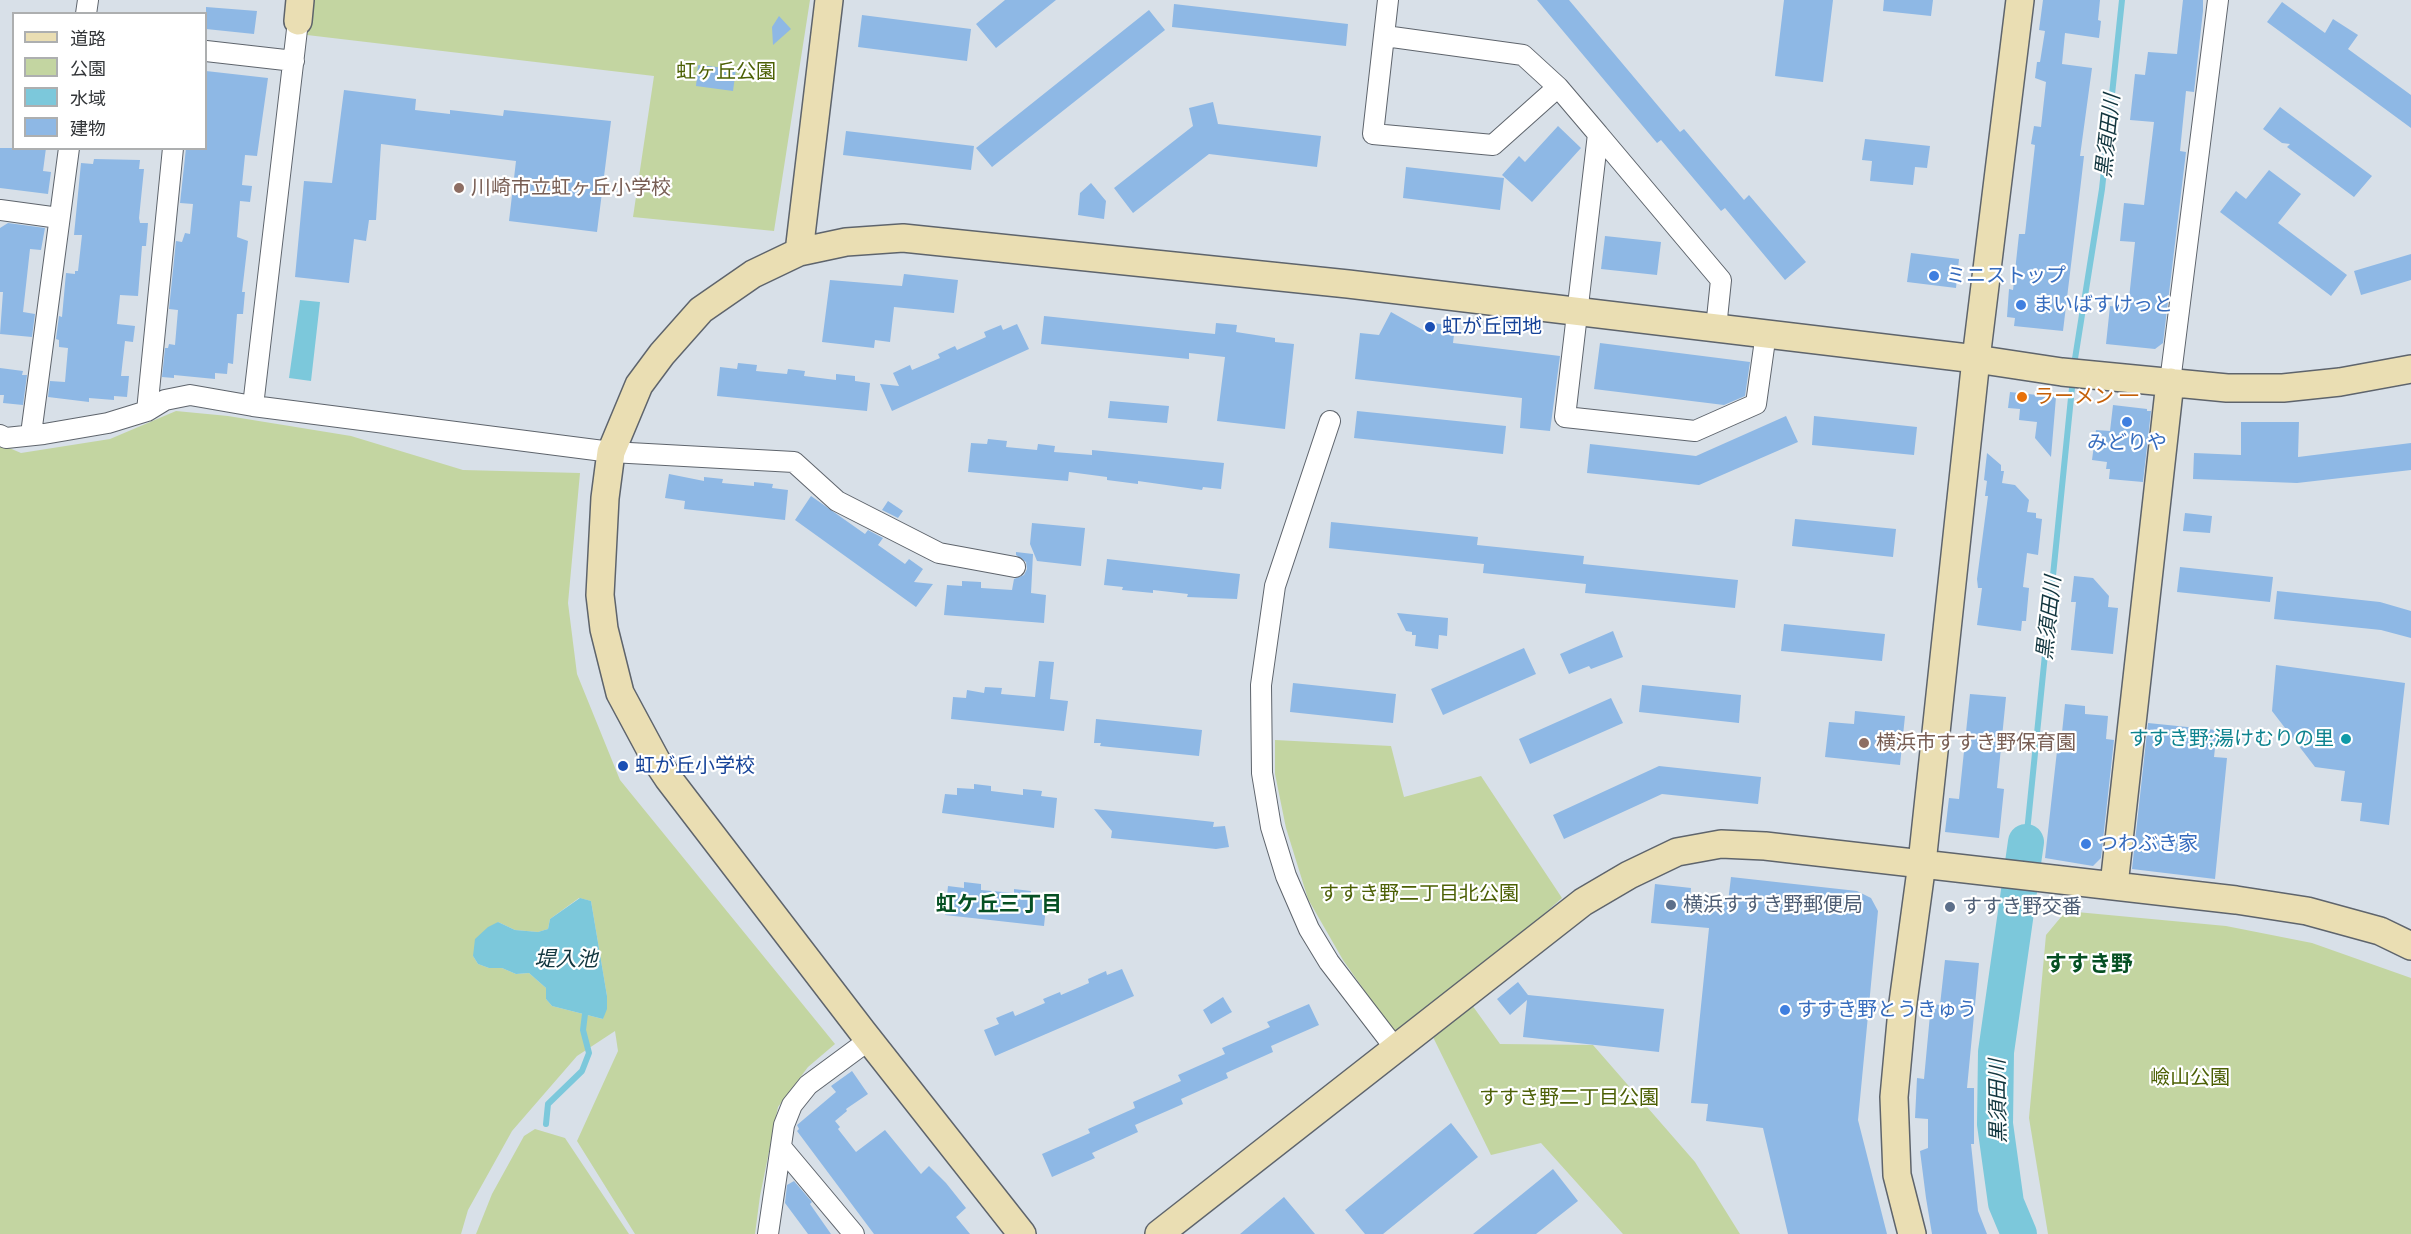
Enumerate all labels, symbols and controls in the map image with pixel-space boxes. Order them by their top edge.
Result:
legend [12,12,207,150]
text: 道路 [70,27,106,49]
text: 公園 [70,57,106,79]
park label: 虹ヶ丘公園 [676,60,776,84]
text: 水域 [70,87,106,109]
water label: 黒須田川 [2091,93,2125,179]
text: 建物 [70,117,106,139]
place label: 川崎市立虹ヶ丘小学校 [471,176,671,200]
marker: 川崎市立虹ヶ丘小学校 [452,181,466,195]
place label: ミニストップ [1946,264,2066,288]
marker: ミニストップ [1927,269,1941,283]
place label: まいばすけっと [2033,293,2173,317]
marker: まいばすけっと [2014,298,2028,312]
place label: 虹が丘団地 [1442,315,1542,339]
marker: 虹が丘団地 [1423,320,1437,334]
place label: ラーメン 一 [2034,385,2139,409]
marker: ラーメン 一 [2015,390,2029,404]
marker: みどりや [2120,415,2134,429]
place label: みどりや [2087,431,2167,455]
water label: 黒須田川 [2032,575,2066,661]
place label: すすき野;湯けむりの里 [2129,727,2334,751]
place label: 横浜市すすき野保育園 [1876,731,2076,755]
marker: すすき野;湯けむりの里 [2339,732,2353,746]
marker: 横浜市すすき野保育園 [1857,736,1871,750]
place label: 虹が丘小学校 [635,754,755,778]
marker: 虹が丘小学校 [616,759,630,773]
place label: つわぶき家 [2098,832,2198,856]
marker: つわぶき家 [2079,837,2093,851]
park label: すすき野二丁目北公園 [1319,882,1519,906]
district label: 虹ケ丘三丁目 [936,891,1062,917]
place label: 横浜すすき野郵便局 [1683,893,1863,917]
place label: すすき野交番 [1962,895,2082,919]
marker: 横浜すすき野郵便局 [1664,898,1678,912]
marker: すすき野交番 [1943,900,1957,914]
water label: 堤入池 [535,946,597,972]
district label: すすき野 [2045,951,2133,977]
place label: すすき野とうきゅう [1797,998,1977,1022]
marker: すすき野とうきゅう [1778,1003,1792,1017]
water label: 黒須田川 [1985,1059,2011,1143]
park label: 嶮山公園 [2150,1066,2230,1090]
park label: すすき野二丁目公園 [1479,1086,1659,1110]

